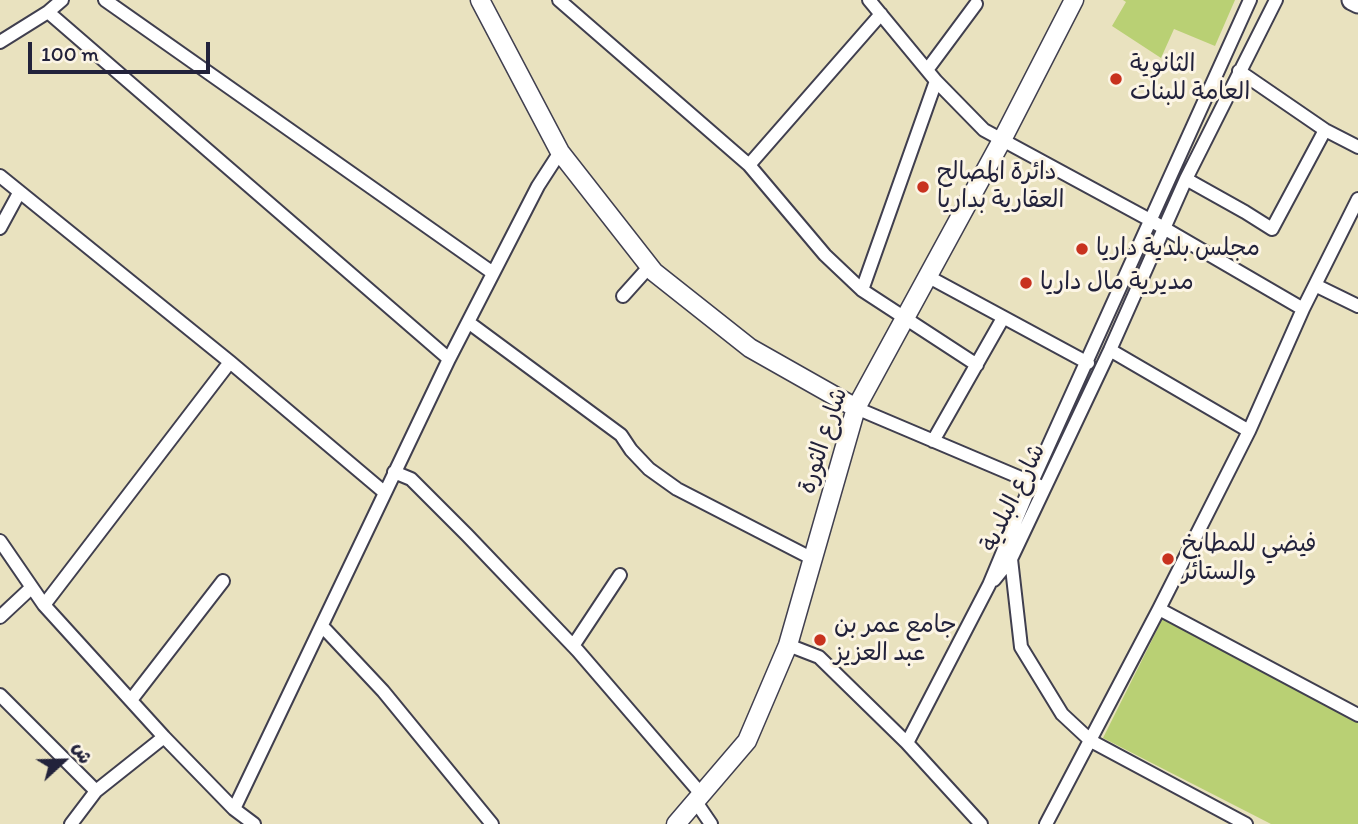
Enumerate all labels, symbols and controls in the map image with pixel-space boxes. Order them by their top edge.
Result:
scale bar [32,28,214,72]
text: 100 m [41,41,99,66]
place label: الثانوية العامة للبنات [1130,51,1250,107]
marker: الثانوية العامة للبنات [1108,71,1124,87]
place label: دائرة المصالح العقارية بداريا [937,159,1064,215]
marker: دائرة المصالح العقارية بداريا [915,179,931,195]
place label: مجلس بلدية داريا [1096,235,1260,263]
marker: مجلس بلدية داريا [1074,241,1090,257]
place label: مديرية مال داريا [1040,269,1194,297]
marker: مديرية مال داريا [1018,275,1034,291]
street label: شارع الثورة [793,384,855,498]
street label: شارع البلدية [976,439,1052,557]
place label: فيضي للمطابخ والستائر [1182,531,1316,587]
marker: فيضي للمطابخ والستائر [1160,551,1176,567]
place label: جامع عمر بن عبد العزيز [834,612,957,668]
marker: جامع عمر بن عبد العزيز [812,632,828,648]
north arrow [28,726,98,796]
text: ش [68,739,98,767]

